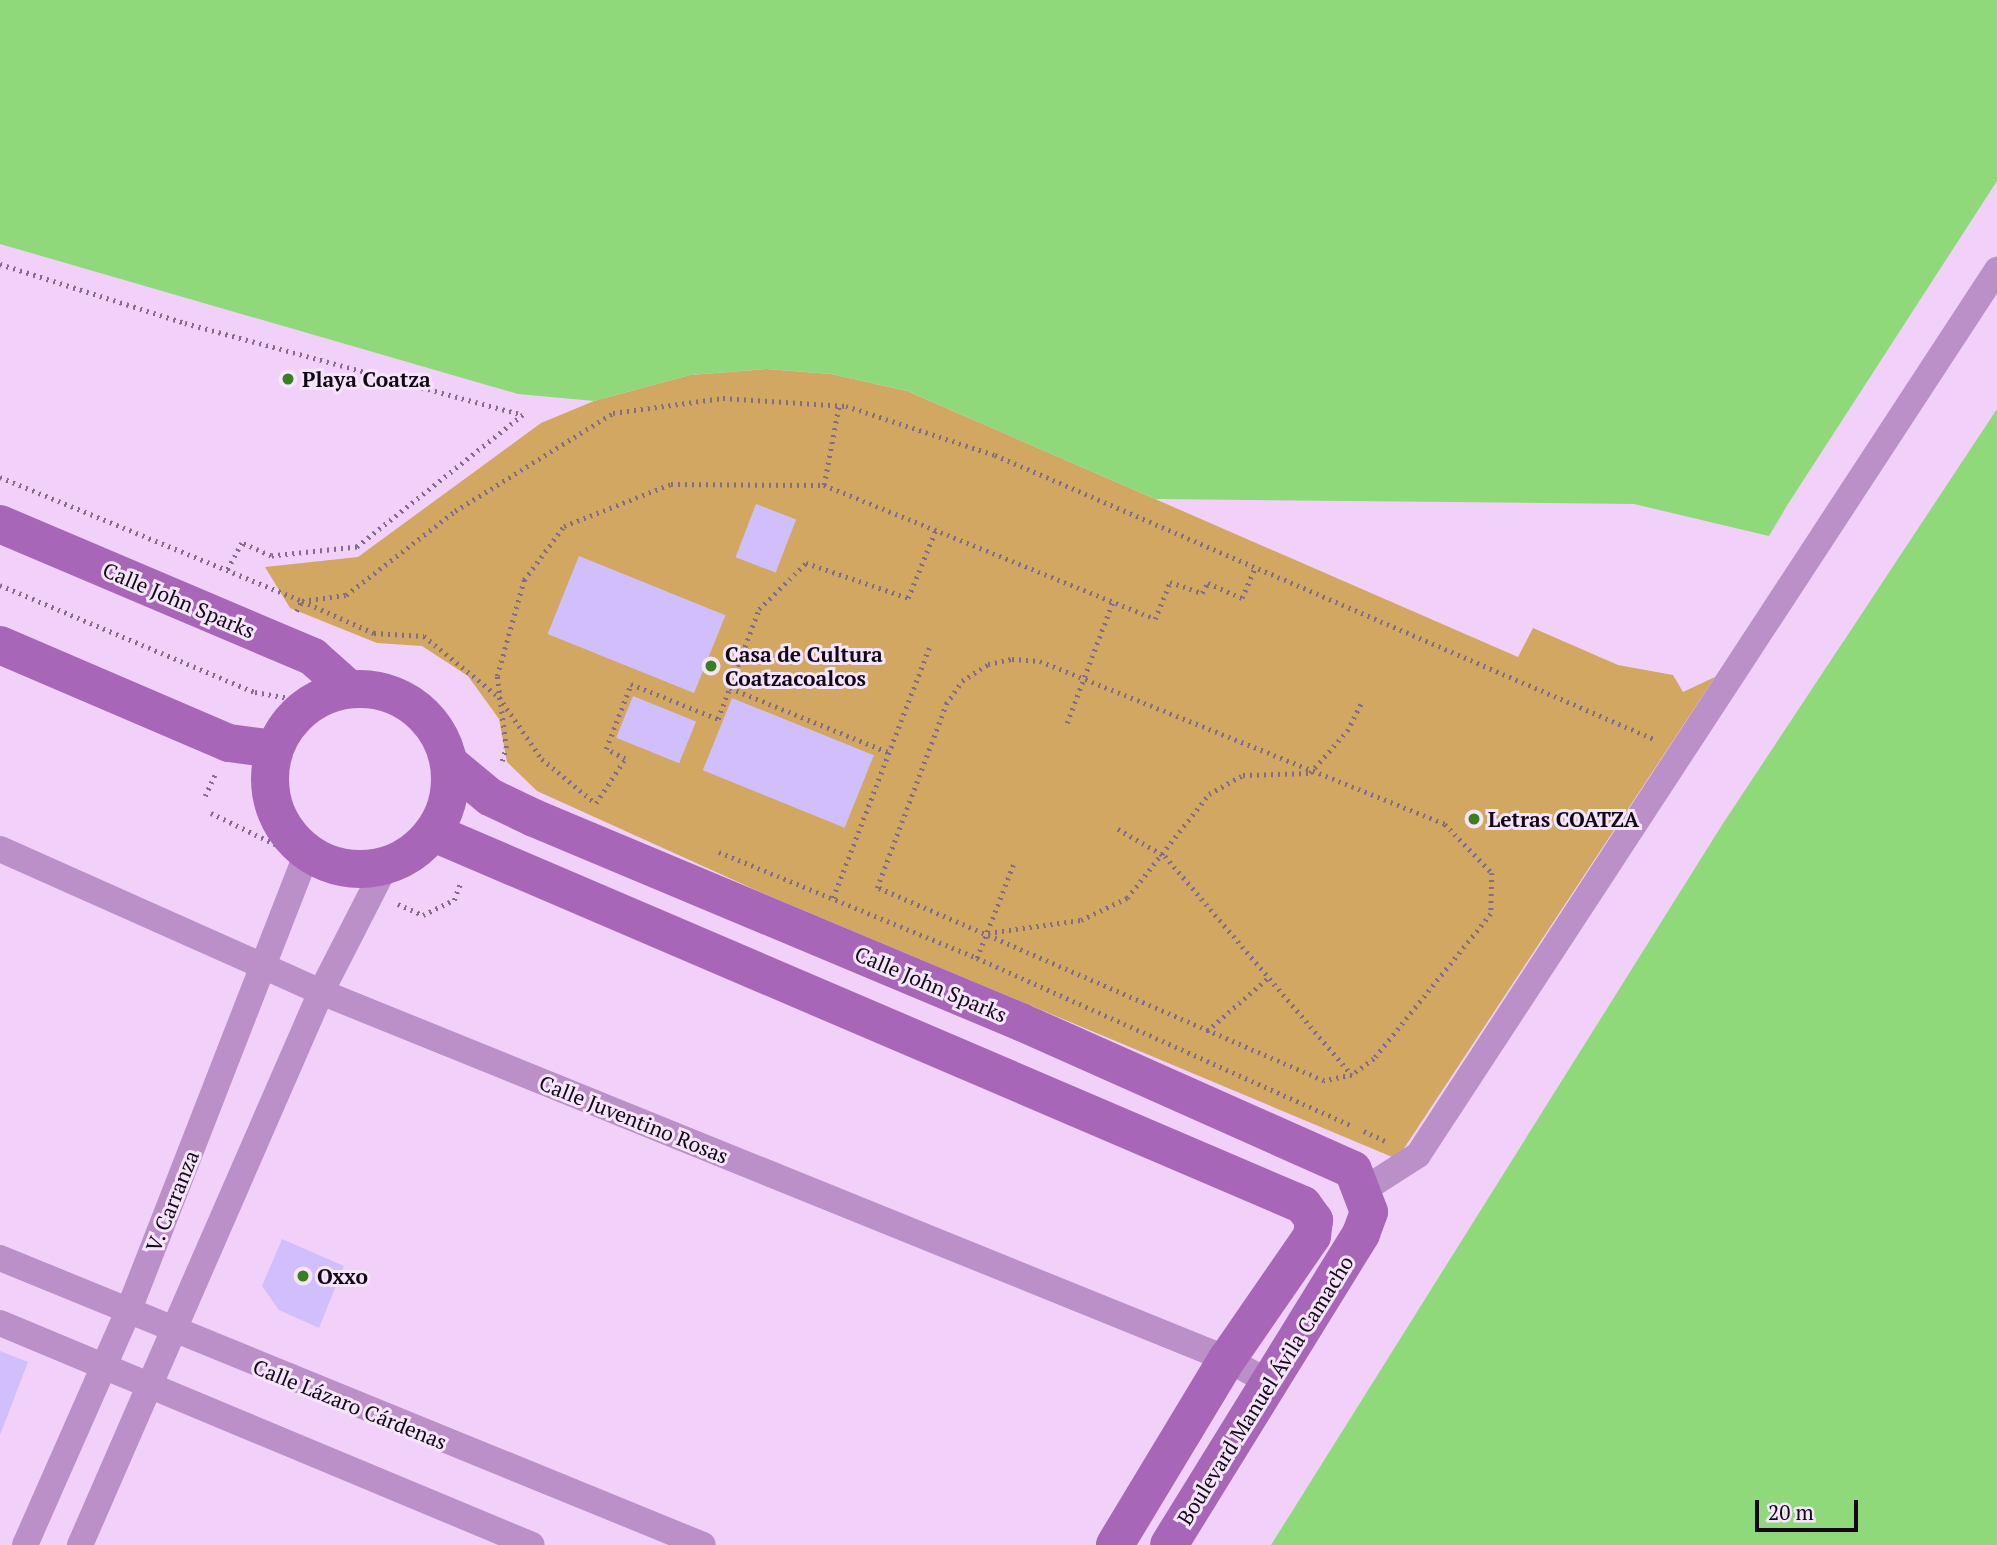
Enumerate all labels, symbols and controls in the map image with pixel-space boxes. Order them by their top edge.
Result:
place label: Playa Coatza [302,366,431,392]
marker: Playa Coatza [280,371,296,387]
street label: Calle John Sparks [99,557,259,643]
place label: Casa de Cultura Coatzacoalcos [725,641,883,691]
marker: Casa de Cultura Coatzacoalcos [703,658,719,674]
place label: Letras COATZA [1488,806,1639,832]
marker: Letras COATZA [1466,811,1482,827]
street label: Calle John Sparks [851,941,1011,1027]
street label: Calle Juventino Rosas [536,1070,732,1168]
street label: V. Carranza [140,1146,204,1256]
street label: Boulevard Manuel Ávila Camacho [1171,1251,1359,1529]
place label: Oxxo [317,1263,368,1289]
marker: Oxxo [295,1268,311,1284]
street label: Calle Lázaro Cárdenas [249,1354,451,1454]
scale bar [1759,1486,1862,1530]
text: 20 m [1768,1498,1814,1526]

